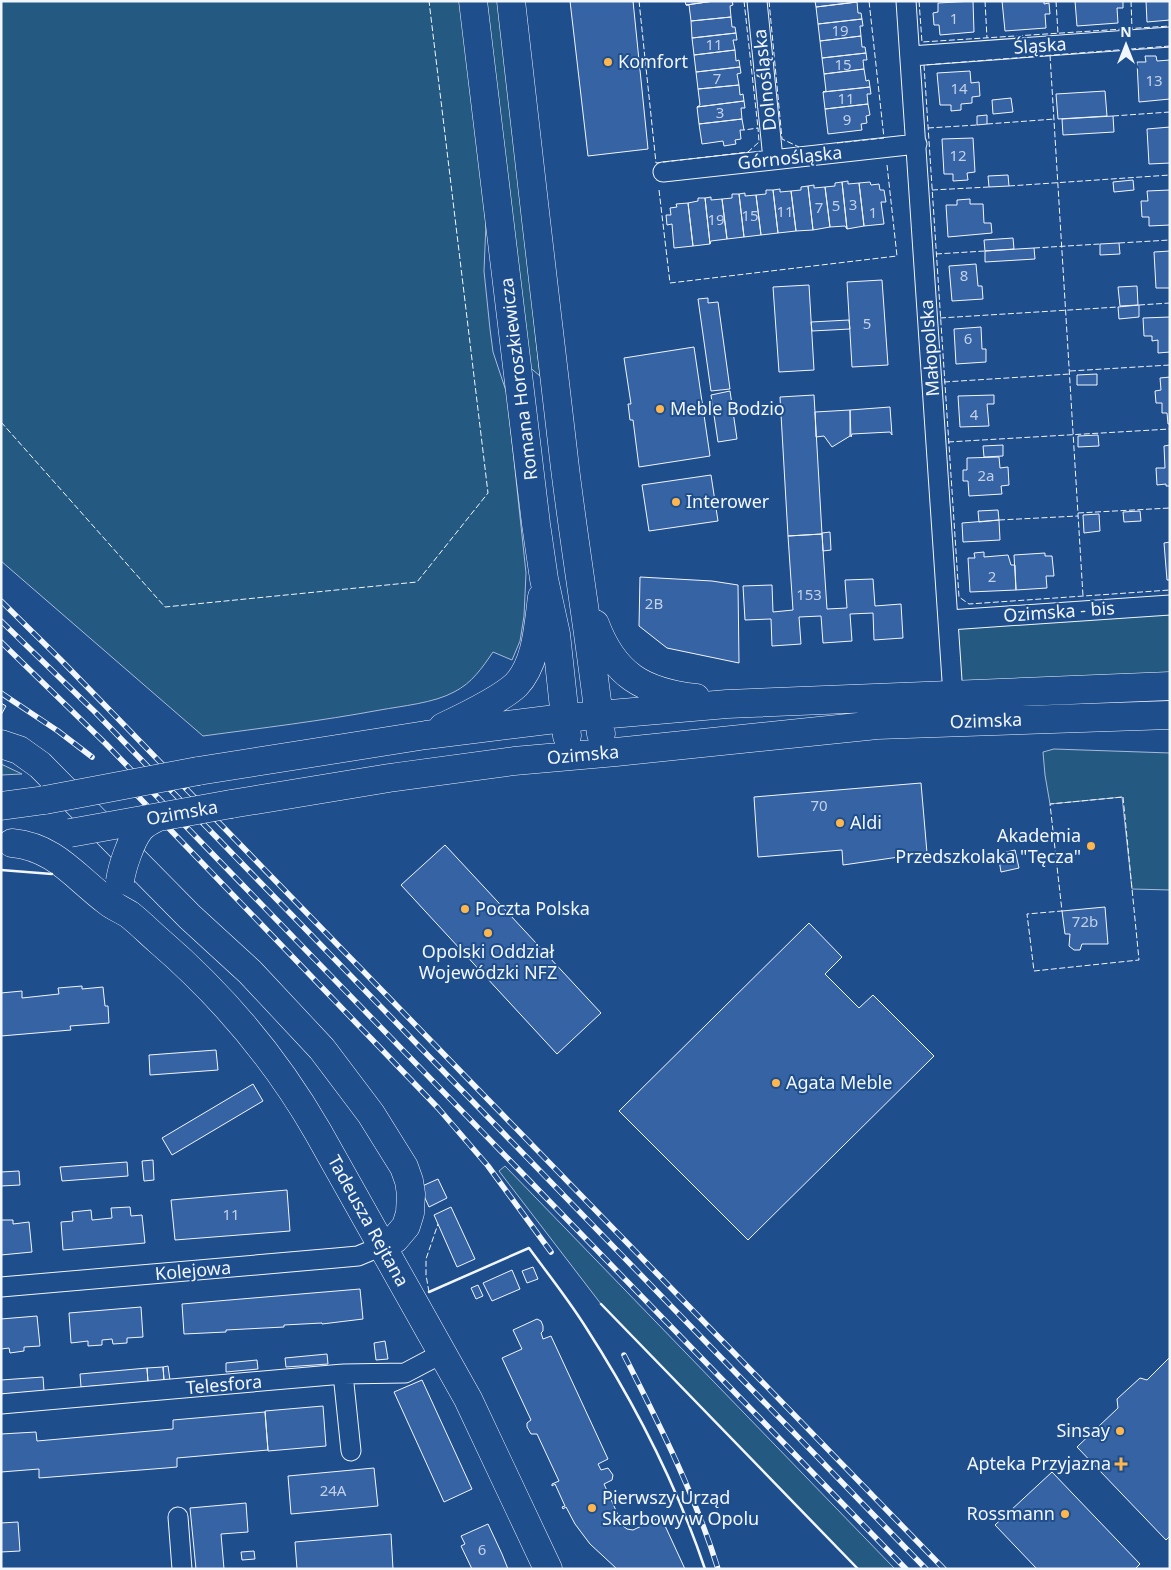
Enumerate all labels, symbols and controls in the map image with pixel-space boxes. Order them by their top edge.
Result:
house number: 1 [950,8,958,28]
house number: 19 [831,20,849,40]
north arrow [1101,20,1151,70]
text: N [1120,22,1132,41]
street label: Dolnośląska [747,28,781,132]
street label: Śląska [1013,31,1067,59]
house number: 11 [705,34,723,54]
place label: Komfort [618,49,688,73]
house number: 15 [834,54,852,74]
marker: Komfort [602,56,614,68]
house number: 7 [713,68,721,88]
house number: 13 [1145,70,1163,90]
house number: 14 [950,78,968,98]
house number: 11 [837,88,855,108]
house number: 3 [716,102,724,122]
house number: 9 [843,109,851,129]
street label: Górnośląska [736,140,843,174]
house number: 12 [949,145,967,165]
house number: 3 [849,194,857,214]
house number: 5 [832,195,840,215]
house number: 7 [815,197,823,217]
house number: 11 [776,201,794,221]
house number: 1 [869,202,877,222]
house number: 15 [741,205,759,225]
house number: 19 [707,209,725,229]
house number: 8 [960,265,968,285]
street label: Romana Horoszkiewicza [494,276,542,482]
street label: Małopolska [914,299,944,397]
house number: 5 [863,313,871,333]
house number: 6 [964,328,972,348]
place label: Meble Bodzio [670,396,785,420]
marker: Meble Bodzio [654,403,666,415]
house number: 4 [970,404,979,424]
house number: 2a [978,465,995,485]
place label: Interower [686,489,770,513]
marker: Interower [670,496,682,508]
house number: 2 [988,566,996,586]
house number: 153 [796,584,822,604]
house number: 2B [645,593,663,613]
street label: Ozimska - bis [1002,595,1116,627]
street label: Ozimska [949,707,1023,733]
street label: Ozimska [546,739,620,769]
street label: Ozimska [144,794,220,830]
house number: 70 [810,795,828,815]
place label: Aldi [850,810,882,834]
marker: Aldi [834,817,846,829]
place label: Akademia Przedszkolaka "Tęcza" [895,823,1081,868]
marker: Akademia Przedszkolaka "Tęcza" [1085,840,1097,852]
place label: Poczta Polska [475,896,590,920]
marker: Poczta Polska [459,903,471,915]
house number: 72b [1072,911,1098,931]
marker: Opolski Oddział Wojewódzki NFZ [482,927,494,939]
place label: Opolski Oddział Wojewódzki NFZ [419,939,557,984]
place label: Agata Meble [786,1070,892,1094]
marker: Agata Meble [770,1077,782,1089]
street label: Tadeusza Rejtana [323,1151,415,1290]
house number: 11 [222,1204,240,1224]
street label: Kolejowa [154,1255,232,1285]
street label: Telesfora [185,1369,263,1399]
place label: Sinsay [1056,1418,1111,1442]
marker: Sinsay [1114,1425,1126,1437]
place label: Apteka Przyjazna [967,1451,1111,1475]
marker: Apteka Przyjazna [1115,1458,1127,1470]
house number: 24A [320,1480,347,1500]
place label: Pierwszy Urząd Skarbowy w Opolu [602,1485,759,1530]
place label: Rossmann [966,1501,1055,1525]
marker: Pierwszy Urząd Skarbowy w Opolu [586,1502,598,1514]
marker: Rossmann [1059,1508,1071,1520]
house number: 6 [478,1539,486,1559]

